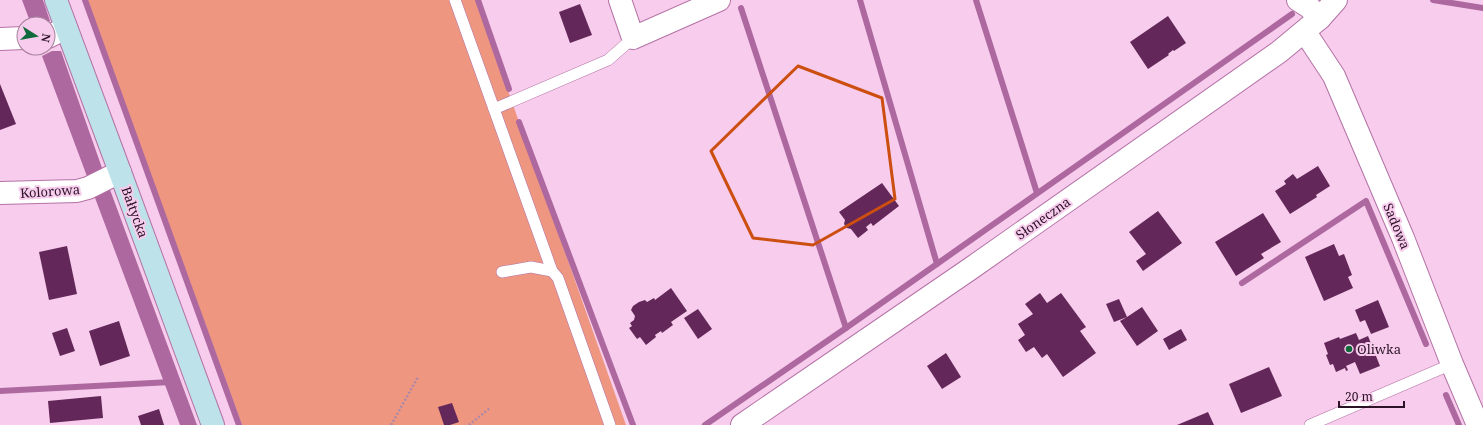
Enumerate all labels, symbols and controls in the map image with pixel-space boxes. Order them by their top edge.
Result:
north arrow [16,16,56,56]
text: N [38,32,54,44]
street label: Kolorowa [19,180,81,202]
street label: Bałtycka [117,184,153,240]
street label: Słoneczna [1012,193,1074,243]
street label: Sadowa [1379,200,1415,252]
place label: Oliwka [1357,340,1401,358]
marker: Oliwka [1344,344,1354,354]
scale bar [1339,383,1404,409]
text: 20 m [1345,388,1373,405]

